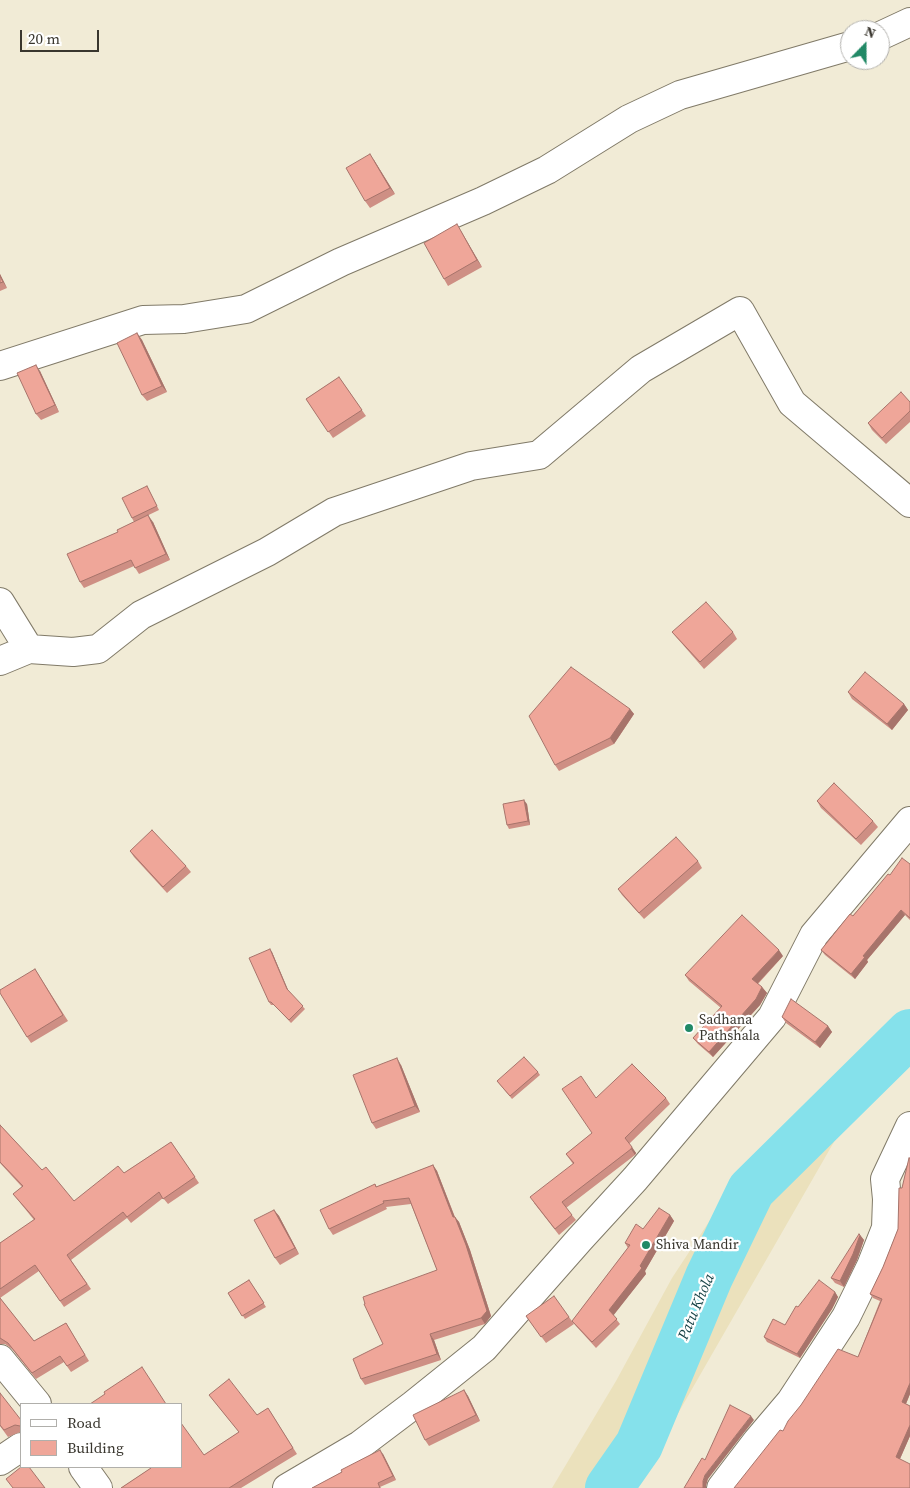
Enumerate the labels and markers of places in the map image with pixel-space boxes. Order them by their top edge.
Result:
place label: Sadhana Pathshala [699,1012,760,1044]
marker: Sadhana Pathshala [683,1022,695,1034]
place label: Shiva Mandir [656,1237,739,1253]
marker: Shiva Mandir [640,1239,652,1251]

